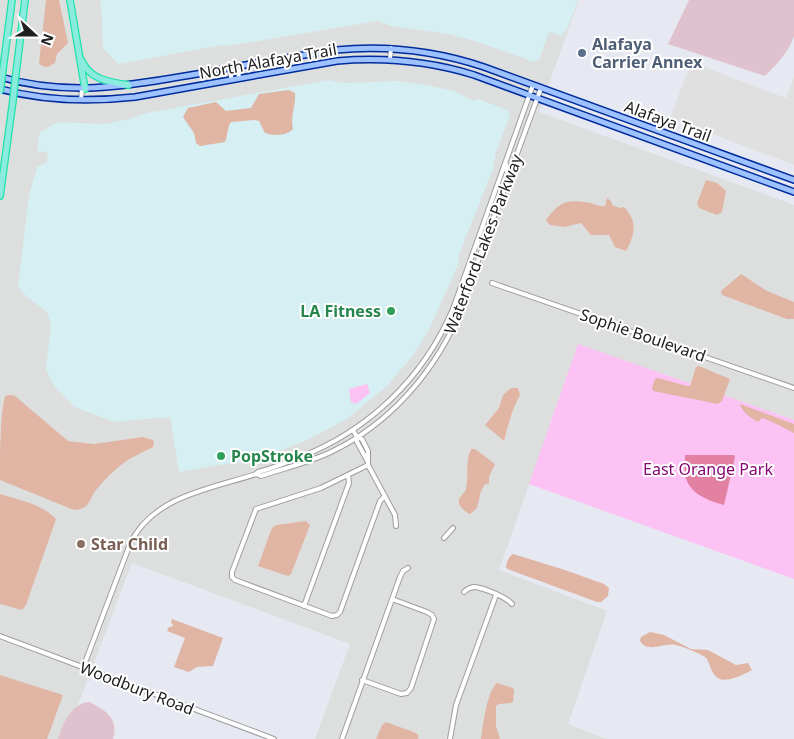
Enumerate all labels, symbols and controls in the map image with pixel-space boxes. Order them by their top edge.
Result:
north arrow [10,10,60,60]
text: N [37,31,59,49]
place label: Alafaya Carrier Annex [592,33,703,73]
street label: North Alafaya Trail [198,38,338,84]
marker: Alafaya Carrier Annex [576,47,588,59]
street label: Alafaya Trail [622,95,714,147]
street label: Waterford Lakes Parkway [439,150,528,337]
place label: LA Fitness [300,300,381,322]
street label: Sophie Boulevard [577,303,709,367]
marker: LA Fitness [385,305,397,317]
place label: PopStroke [231,445,313,467]
marker: PopStroke [215,450,227,462]
park label: East Orange Park [643,458,773,480]
place label: Star Child [91,533,168,555]
marker: Star Child [75,538,87,550]
street label: Woodbury Road [77,656,197,720]

